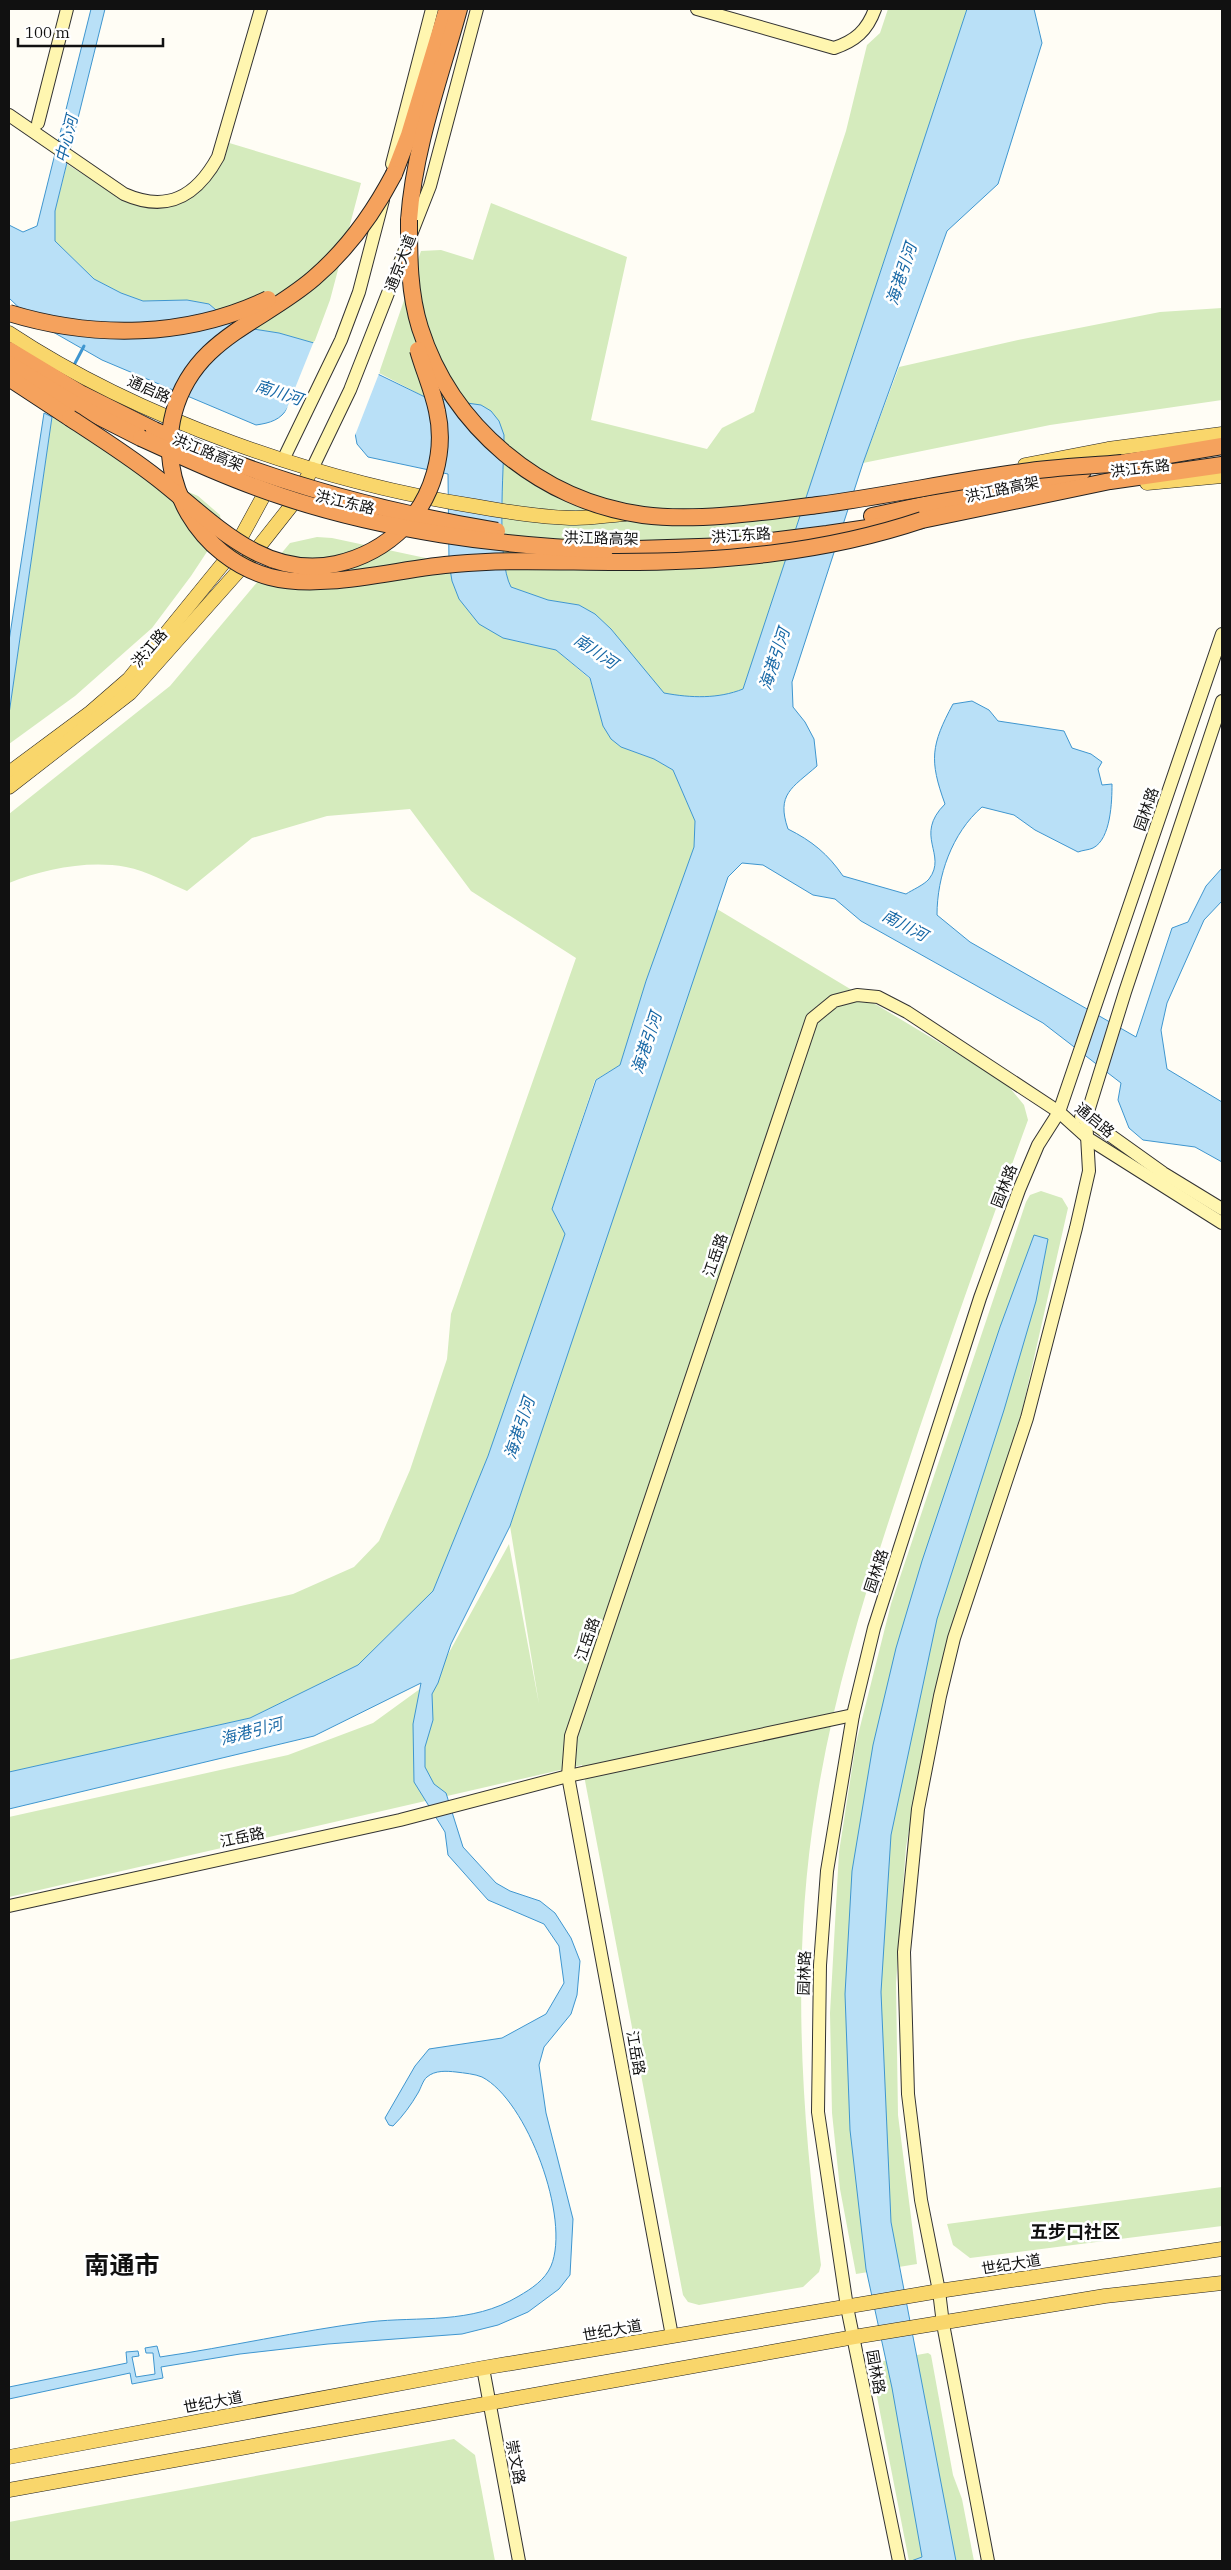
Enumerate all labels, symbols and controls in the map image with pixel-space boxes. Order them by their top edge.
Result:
scale bar [18,15,162,47]
text: 100 m [25,23,70,42]
water label: 中心河 [50,110,82,165]
street label: 通京大道 [380,232,420,294]
water label: 海港引河 [882,238,921,308]
street label: 通启路 [125,371,173,407]
water label: 南川河 [253,375,308,410]
street label: 洪江路高架 [170,429,246,475]
street label: 洪江东路 [1109,455,1171,481]
street label: 洪江路高架 [963,472,1041,506]
street label: 洪江东路 [314,486,376,518]
street label: 洪江东路 [710,523,772,547]
street label: 洪江路高架 [563,528,639,548]
water label: 海港引河 [755,623,794,693]
street label: 洪江路 [127,625,171,671]
water label: 南川河 [571,629,624,674]
street label: 园林路 [1130,785,1162,833]
water label: 南川河 [879,905,934,947]
water label: 海港引河 [627,1007,666,1077]
street label: 通启路 [1072,1098,1118,1142]
street label: 园林路 [987,1162,1021,1210]
street label: 江岳路 [699,1231,731,1279]
water label: 海港引河 [500,1392,539,1462]
street label: 园林路 [860,1547,892,1595]
street label: 江岳路 [571,1615,603,1663]
water label: 海港引河 [217,1712,287,1749]
street label: 江岳路 [218,1823,266,1851]
street label: 园林路 [794,1950,814,1996]
street label: 江岳路 [623,2029,649,2077]
district label: 五步口社区 [1030,2220,1120,2243]
district label: 南通市 [84,2248,160,2281]
street label: 世纪大道 [980,2250,1042,2278]
street label: 世纪大道 [581,2315,643,2345]
street label: 园林路 [863,2348,889,2396]
street label: 世纪大道 [182,2387,244,2417]
street label: 崇文路 [502,2438,530,2486]

